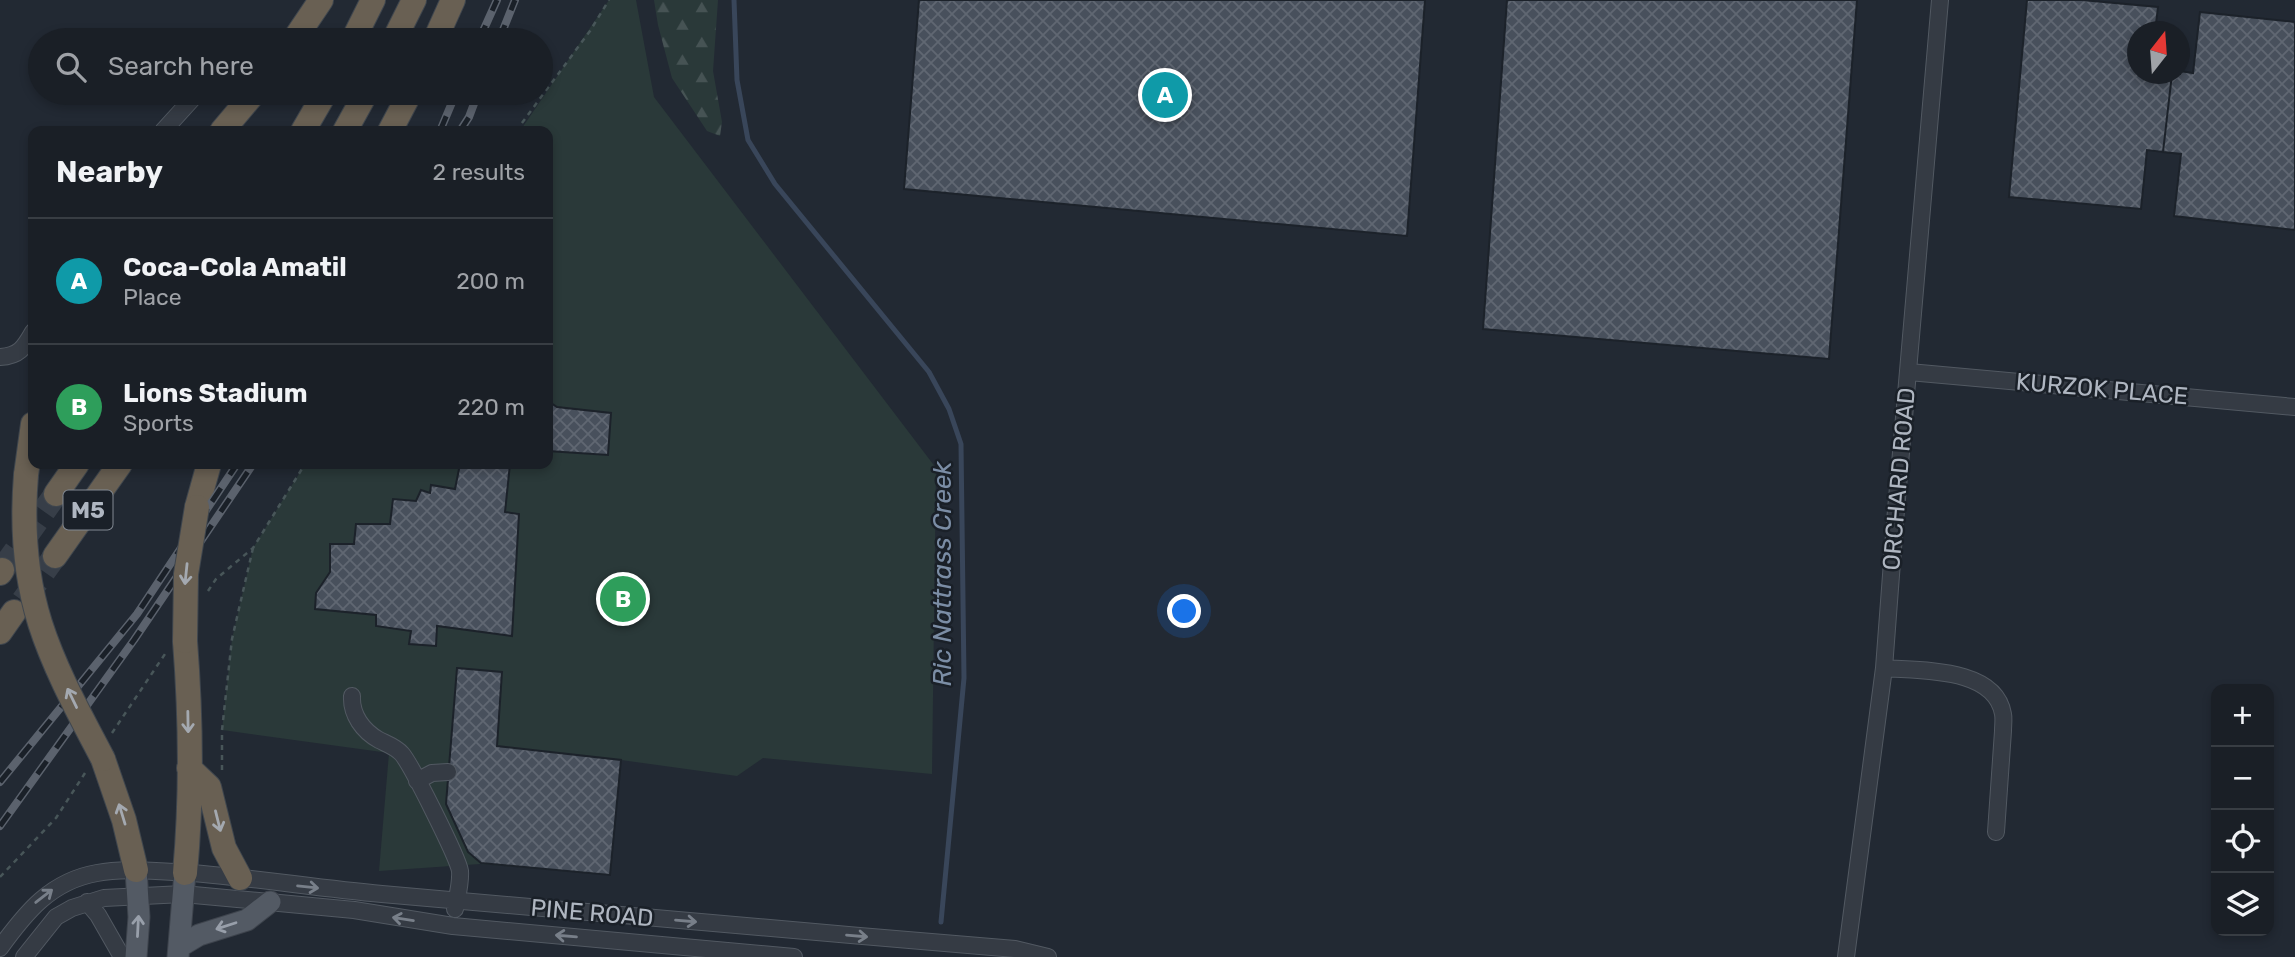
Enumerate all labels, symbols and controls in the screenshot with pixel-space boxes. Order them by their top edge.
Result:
north arrow [2127,21,2190,84]
search box [28,28,553,105]
icon: search [52,48,90,86]
text: Search here [108,51,254,82]
pin: A [1142,69,1188,121]
text: Nearby [56,154,163,190]
text: 2 results [433,158,525,186]
text: Coca-Cola Amatil [123,252,347,283]
text: A [71,267,87,295]
text: 200 m [456,267,525,295]
text: Place [123,283,182,311]
street label: KURZOK PLACE [2015,368,2189,410]
text: Lions Stadium [123,378,308,409]
street label: ORCHARD ROAD [1877,386,1921,572]
text: B [71,393,87,421]
text: 220 m [457,393,525,421]
text: Sports [123,409,194,437]
water label: Ric Nattrass Creek [927,461,958,687]
road number: M5 [64,490,112,530]
one-way arrow [179,562,192,585]
pin: B [600,573,646,625]
your location [1167,594,1201,628]
map controls [2211,684,2274,936]
button: + [2211,684,2274,747]
one-way arrow [65,688,79,709]
one-way arrow [182,710,195,733]
button: − [2211,747,2274,810]
one-way arrow [114,803,127,825]
one-way arrow [212,809,225,832]
button: locate [2211,810,2274,873]
button: layers [2211,873,2274,936]
one-way arrow [296,881,318,894]
one-way arrow [34,889,53,904]
street label: PINE ROAD [529,894,655,932]
one-way arrow [393,912,415,925]
one-way arrow [132,915,145,938]
one-way arrow [674,915,696,928]
one-way arrow [215,921,237,933]
one-way arrow [555,929,578,942]
one-way arrow [845,930,868,943]

